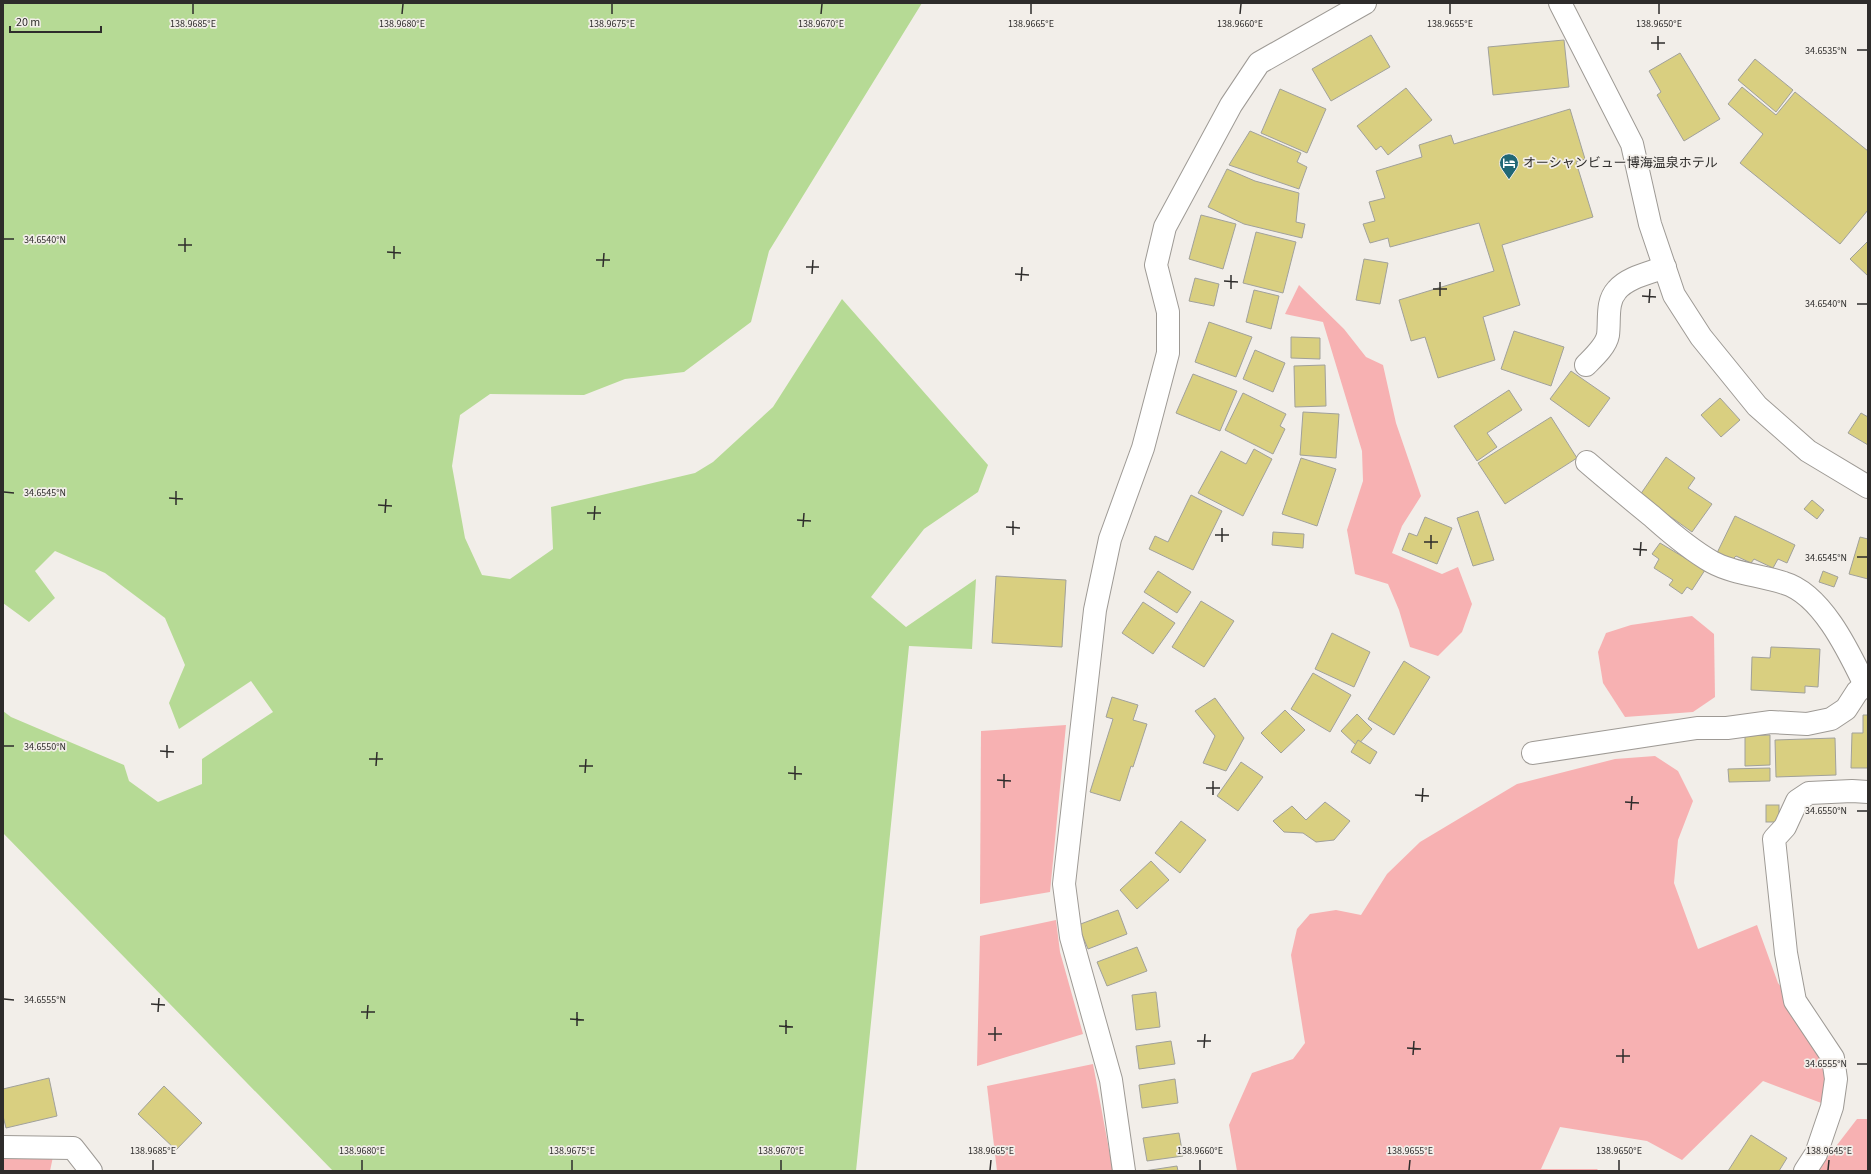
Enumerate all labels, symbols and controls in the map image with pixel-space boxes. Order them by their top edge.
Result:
scale bar [10,8,101,34]
text: 20 m [16,14,40,31]
text: 138.9685°E [170,17,216,31]
text: 138.9680°E [379,17,425,31]
text: 138.9675°E [589,17,635,31]
text: 138.9670°E [798,17,844,31]
text: 138.9665°E [1008,17,1054,31]
text: 138.9660°E [1217,17,1263,31]
text: 138.9655°E [1427,17,1473,31]
text: 138.9650°E [1636,17,1682,31]
text: 34.6535°N [1805,44,1847,58]
hotel icon: オーシャンビュー博海温泉ホテル [1498,152,1520,180]
place label: オーシャンビュー博海温泉ホテル [1523,154,1718,172]
text: 34.6540°N [24,233,66,247]
text: 34.6540°N [1805,297,1847,311]
text: 34.6545°N [24,486,66,500]
text: 34.6545°N [1805,551,1847,565]
text: 34.6550°N [24,740,66,754]
text: 34.6550°N [1805,804,1847,818]
text: 34.6555°N [24,993,66,1007]
text: 34.6555°N [1805,1057,1847,1071]
text: 138.9685°E [130,1144,176,1158]
text: 138.9680°E [339,1144,385,1158]
text: 138.9675°E [549,1144,595,1158]
text: 138.9670°E [758,1144,804,1158]
text: 138.9665°E [968,1144,1014,1158]
text: 138.9660°E [1177,1144,1223,1158]
text: 138.9655°E [1387,1144,1433,1158]
text: 138.9650°E [1596,1144,1642,1158]
text: 138.9645°E [1806,1144,1852,1158]

